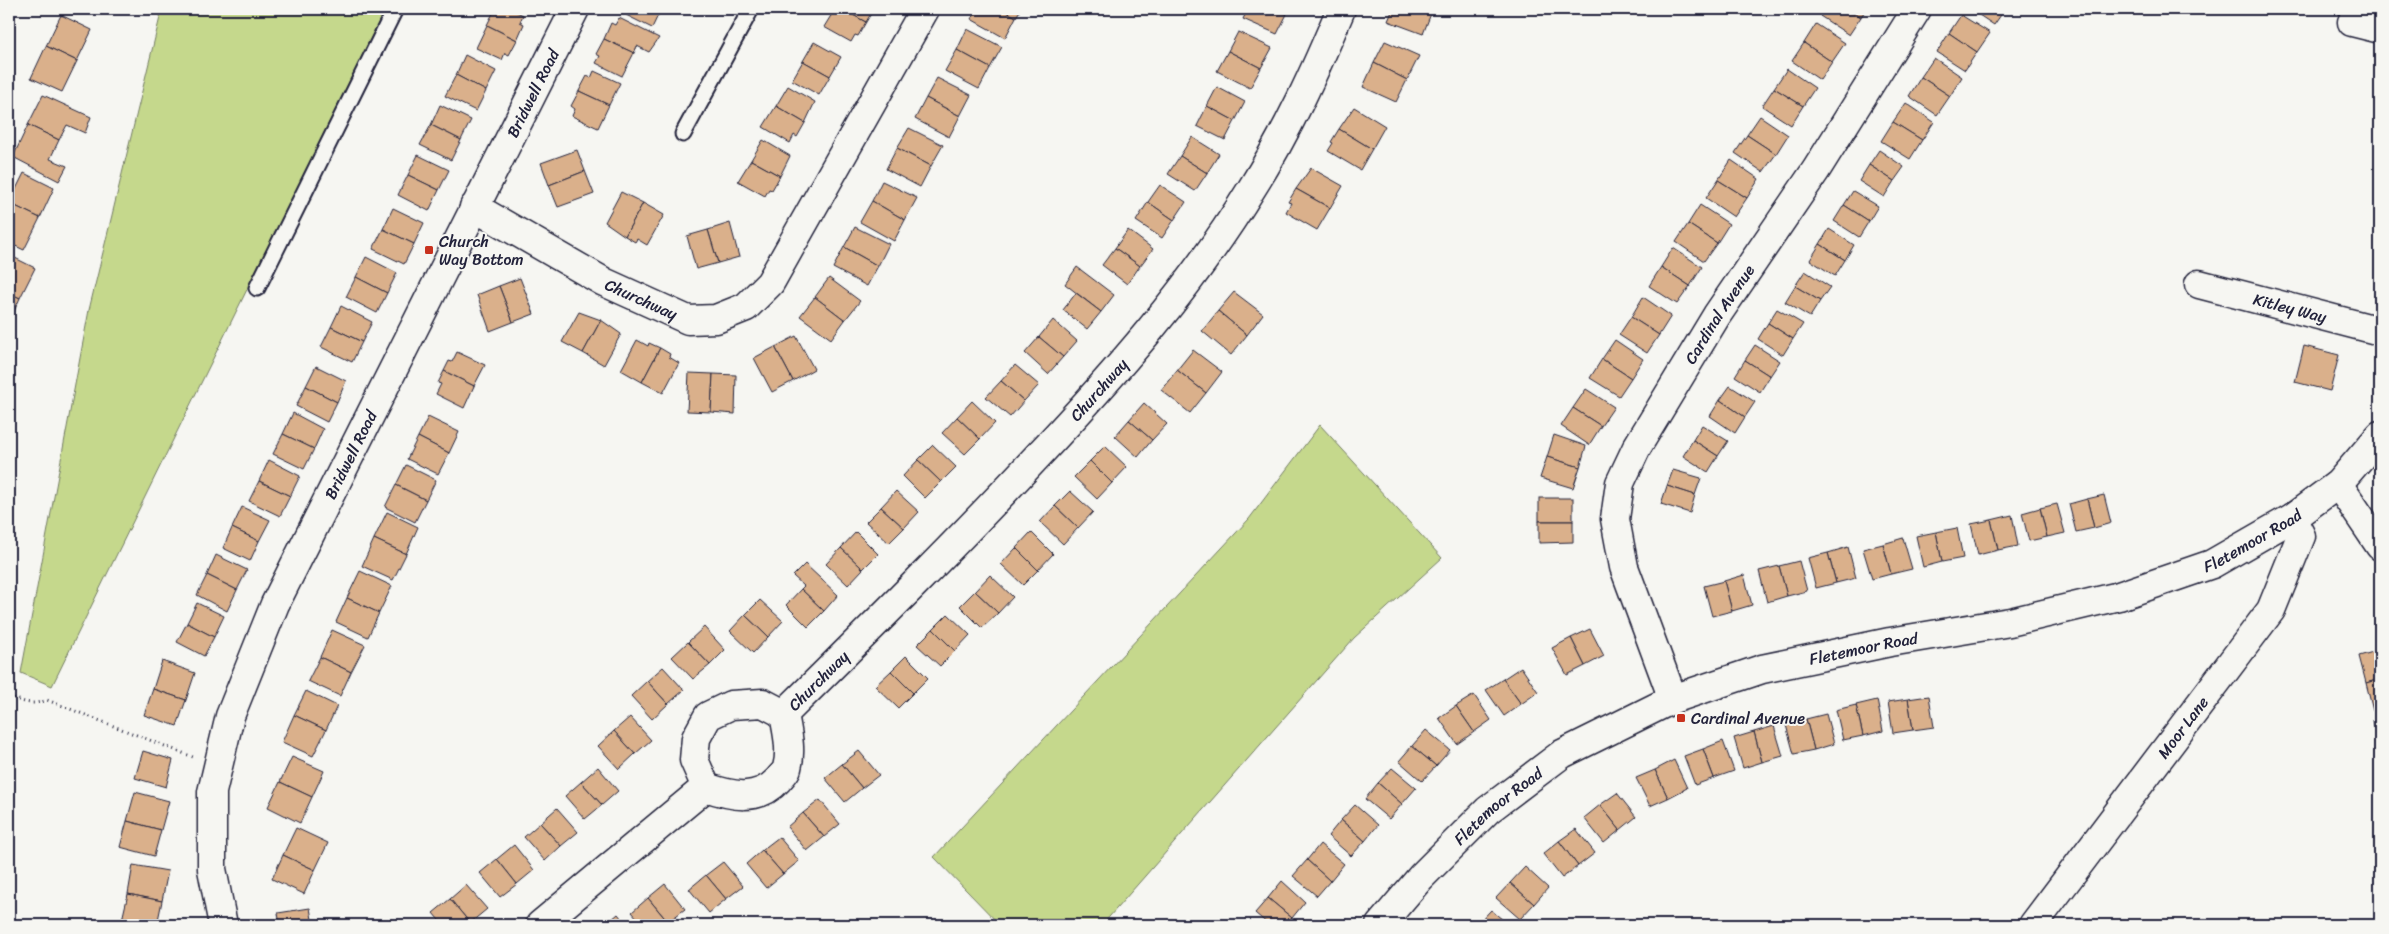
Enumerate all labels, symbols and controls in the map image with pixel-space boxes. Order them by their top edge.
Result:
street label: Bridwell Road [498,42,568,143]
place label: Church Way Bottom [439,227,524,274]
marker: Church Way Bottom [423,244,435,256]
street label: Cardinal Avenue [1676,258,1762,370]
street label: Churchway [600,270,683,328]
street label: Kitley Way [2250,284,2331,331]
street label: Churchway [1062,350,1136,428]
street label: Bridwell Road [316,404,386,504]
street label: Fletemoor Road [2199,500,2309,580]
street label: Fletemoor Road [1806,623,1921,673]
street label: Churchway [780,642,856,718]
street label: Moor Lane [2149,690,2216,765]
place label: Cardinal Avenue [1691,704,1805,733]
marker: Cardinal Avenue [1675,712,1687,724]
street label: Fletemoor Road [1446,758,1550,852]

